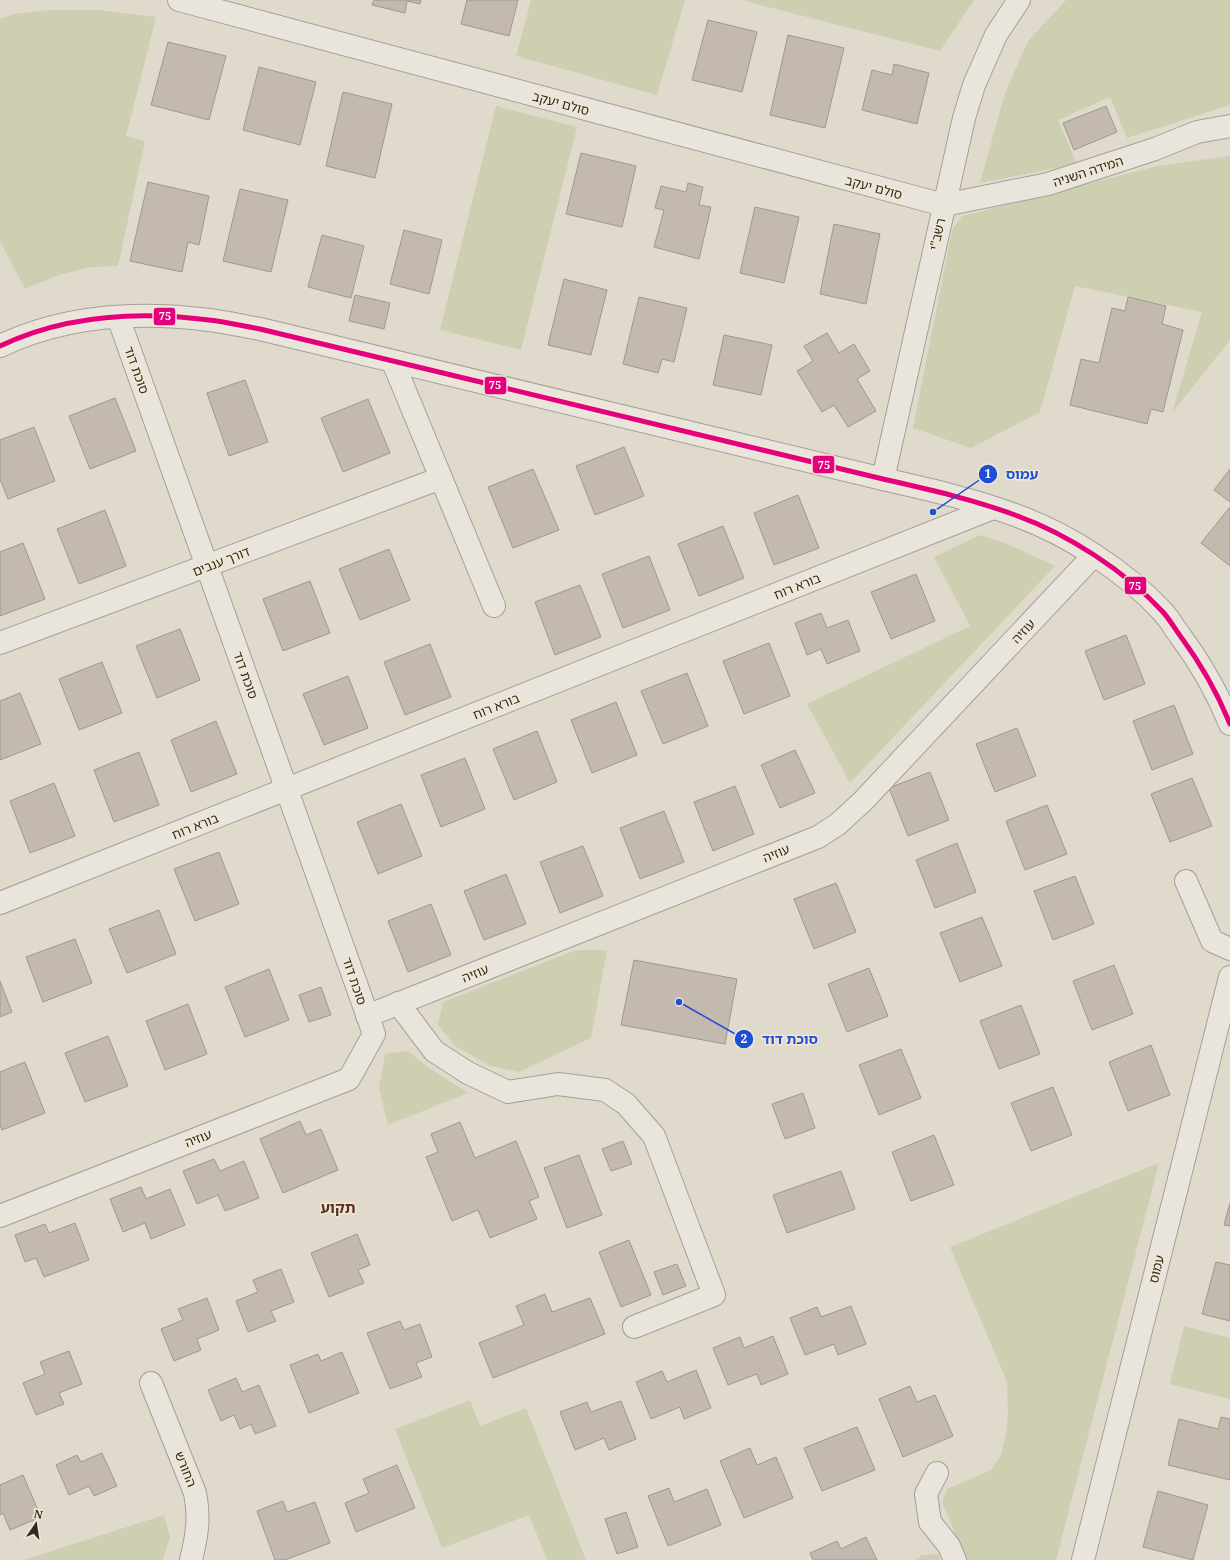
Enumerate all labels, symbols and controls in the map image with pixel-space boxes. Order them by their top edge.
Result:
street label: סולם יעקב [530,87,592,119]
street label: המידה השניה [1051,151,1125,191]
street label: סולם יעקב [843,171,905,203]
street label: רשב"י [925,216,949,252]
line badge: 75 [153,307,176,326]
text: 75 [159,308,171,323]
street label: סוכת דוד [120,344,154,396]
line badge: 75 [484,376,507,395]
text: 75 [489,377,501,392]
line badge: 75 [812,455,835,474]
text: 75 [818,457,830,472]
callout: עמוס [978,461,1046,487]
text: עמוס [1006,464,1039,483]
text: 1 [985,465,992,482]
street label: דורך ענבים [190,542,252,580]
street label: בורא רוח [771,568,823,604]
line badge: 75 [1124,576,1147,595]
text: 75 [1129,578,1141,593]
street label: עוזיה [1007,615,1039,647]
street label: סוכת דוד [229,649,263,701]
street label: בורא רוח [470,688,522,724]
street label: בורא רוח [169,808,221,844]
street label: עוזיה [760,839,792,867]
street label: סוכת דוד [338,955,372,1007]
street label: עוזיה [459,959,491,987]
callout: סוכת דוד [734,1026,826,1052]
text: סוכת דוד [762,1029,818,1048]
text: 2 [741,1030,748,1047]
street label: עוזיה [182,1125,214,1151]
district label: תקוע [320,1197,356,1217]
street label: עמוס [1144,1253,1168,1285]
street label: החורש [171,1449,201,1489]
north arrow [16,1504,56,1544]
text: N [32,1505,45,1522]

